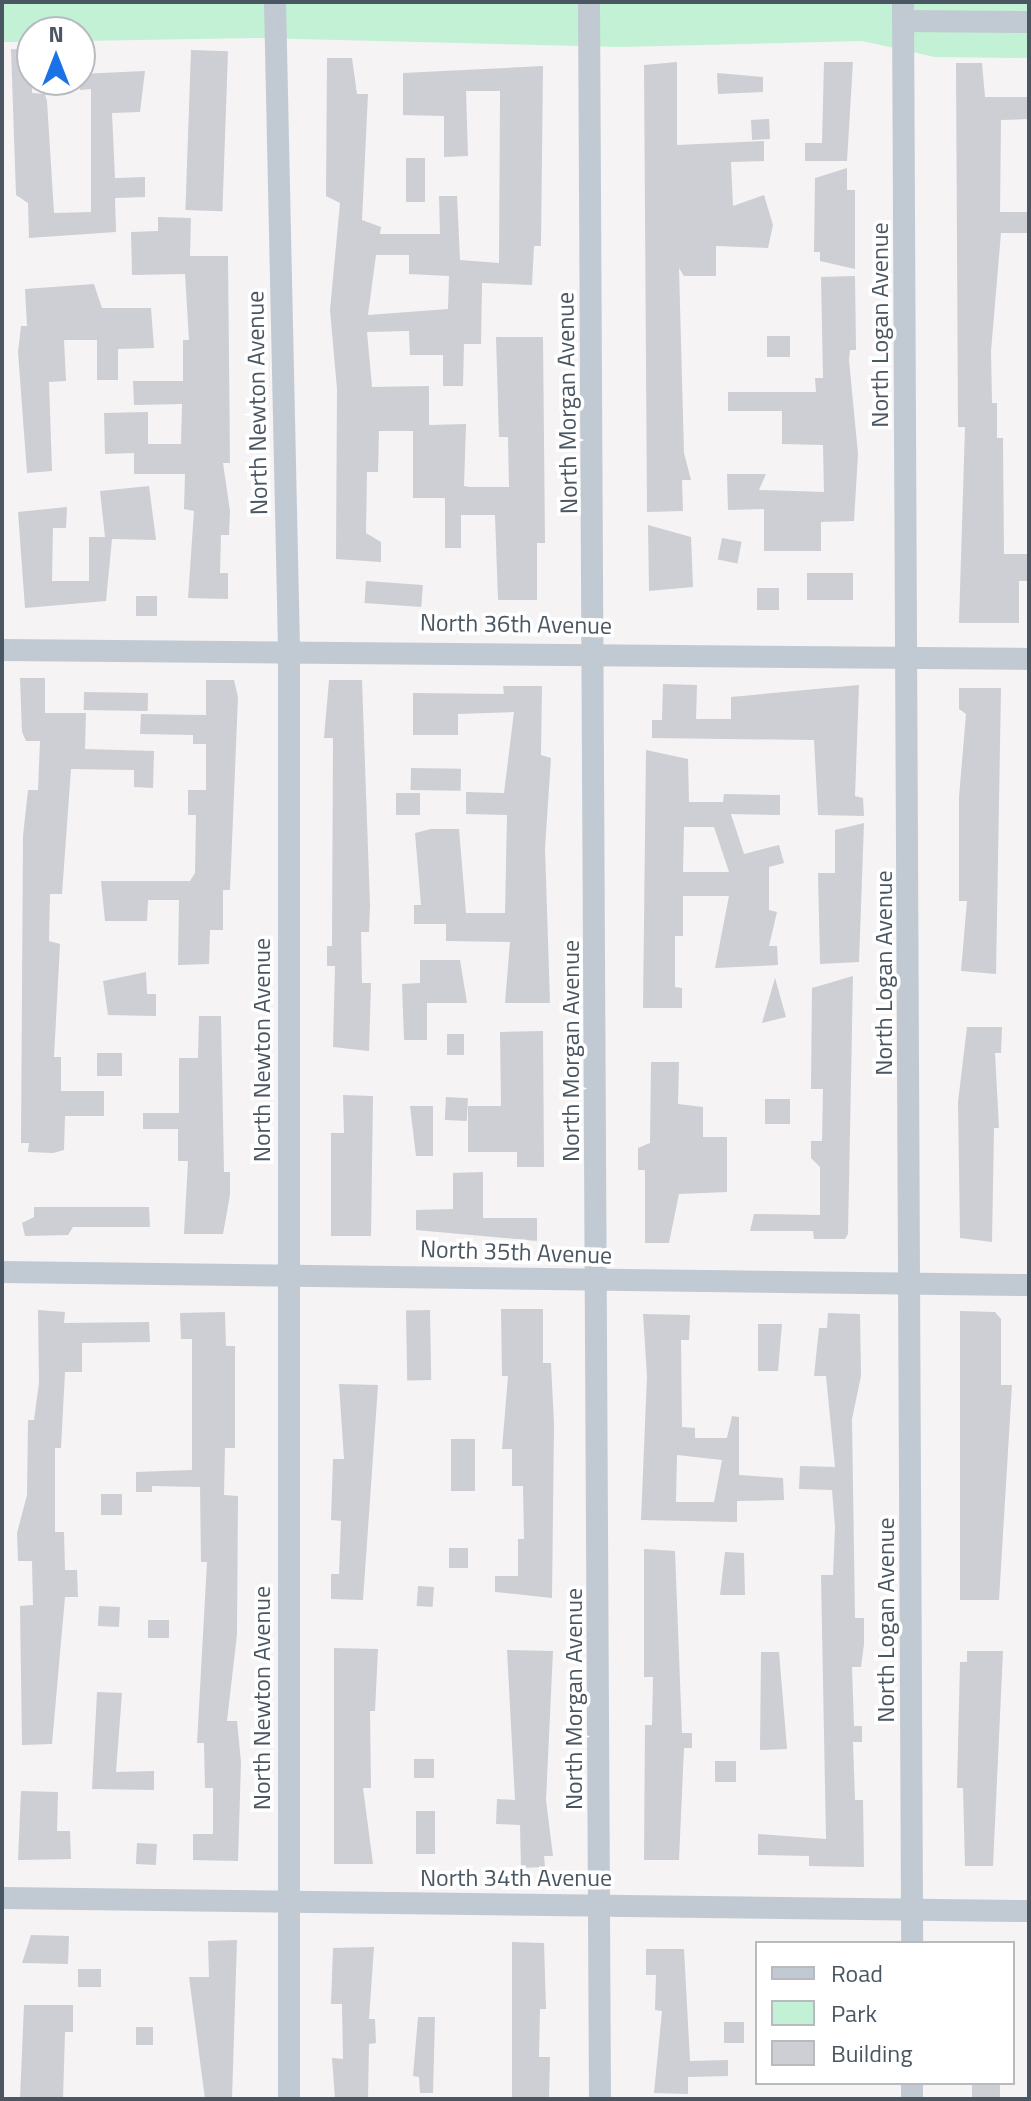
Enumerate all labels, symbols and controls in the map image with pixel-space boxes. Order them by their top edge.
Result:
north arrow [16,16,96,96]
text: N [48,17,64,51]
street label: North Logan Avenue [866,222,894,428]
street label: North Newton Avenue [241,291,273,515]
street label: North Morgan Avenue [551,292,583,514]
street label: North 36th Avenue [420,608,612,640]
street label: North Logan Avenue [870,870,898,1076]
street label: North Newton Avenue [248,938,276,1162]
street label: North Morgan Avenue [557,940,585,1162]
street label: North 35th Avenue [419,1234,613,1270]
street label: North Logan Avenue [872,1517,900,1723]
street label: North Newton Avenue [248,1586,276,1810]
street label: North Morgan Avenue [560,1588,588,1810]
street label: North 34th Avenue [420,1864,612,1892]
legend [755,1941,1015,2085]
text: Road [831,1955,883,1991]
text: Park [831,1995,877,2031]
text: Building [831,2035,913,2071]

